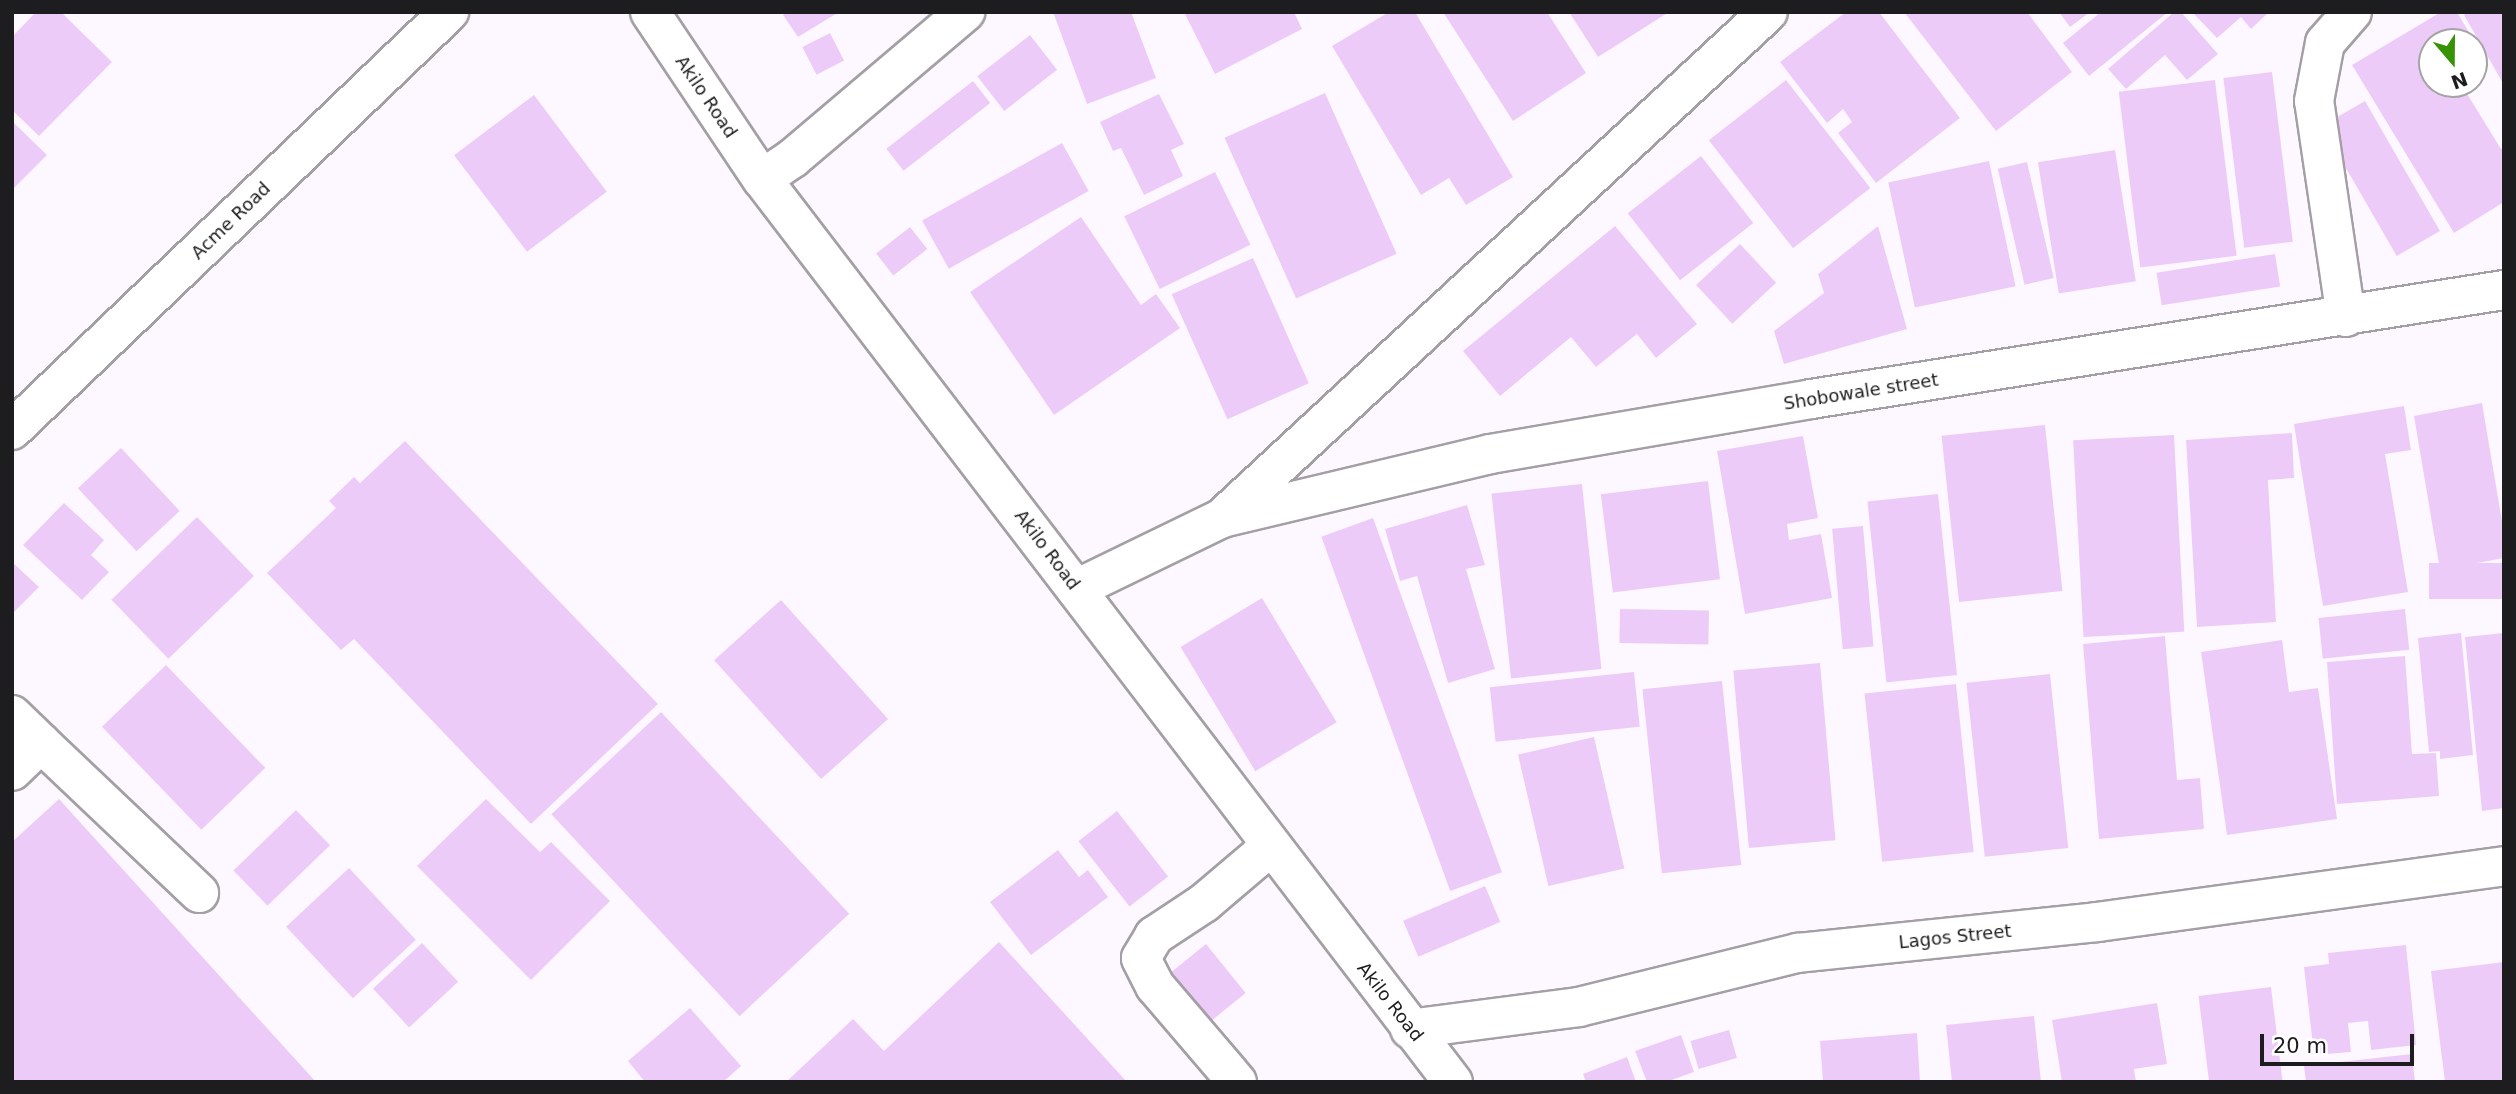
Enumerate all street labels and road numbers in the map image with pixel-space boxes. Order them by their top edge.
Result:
street label: Akilo Road [671,52,741,142]
street label: Acme Road [187,178,275,264]
street label: Shobowale street [1782,369,1940,415]
street label: Akilo Road [1010,506,1084,594]
street label: Lagos Street [1898,920,2012,954]
street label: Akilo Road [1352,958,1428,1046]

